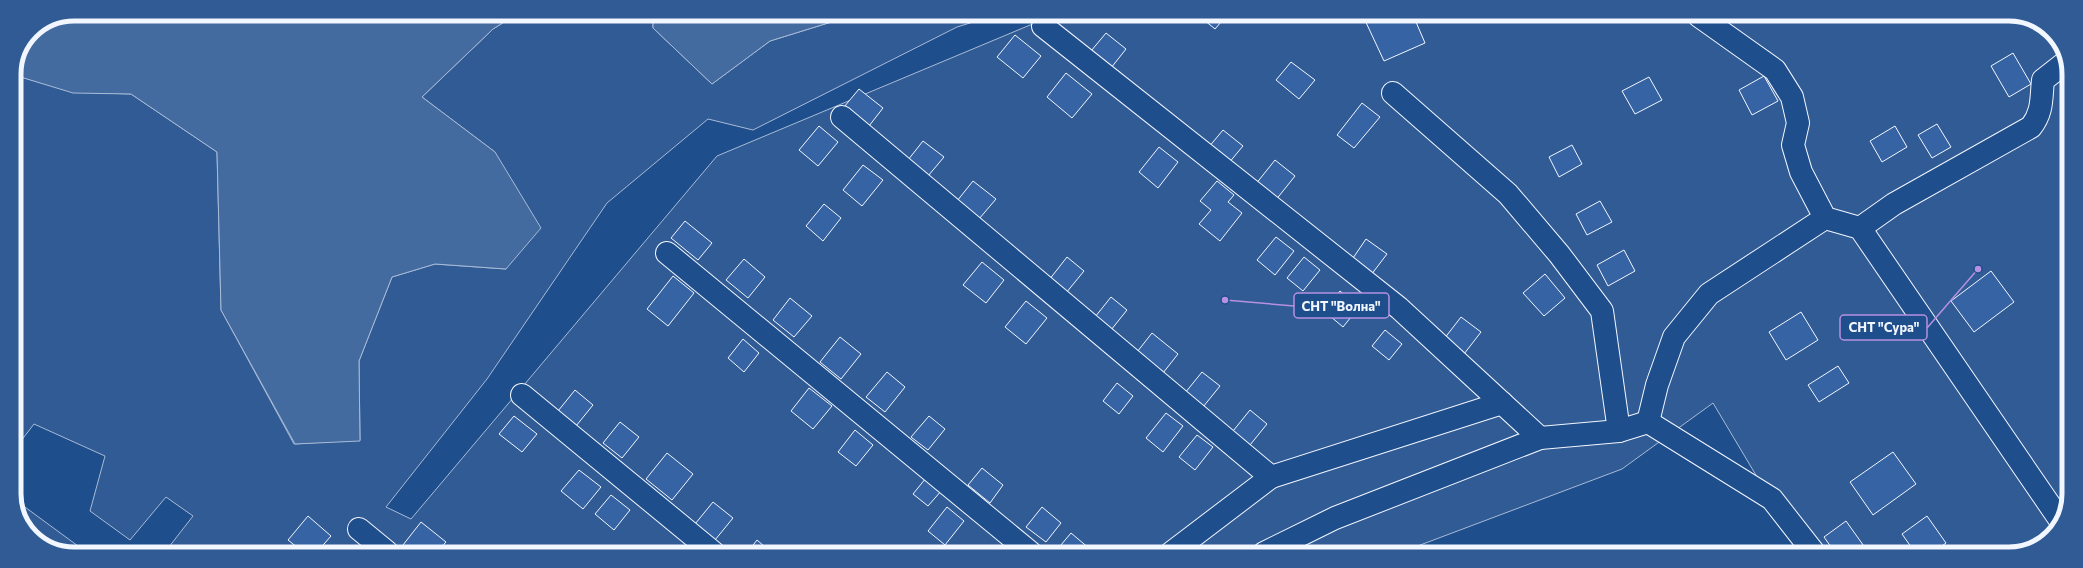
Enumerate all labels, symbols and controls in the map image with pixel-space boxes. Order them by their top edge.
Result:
callout: СНТ "Волна" [1294,293,1389,318]
text: СНТ "Волна" [1301,298,1381,314]
callout: СНТ "Сура" [1840,315,1927,340]
text: СНТ "Сура" [1848,319,1920,335]

